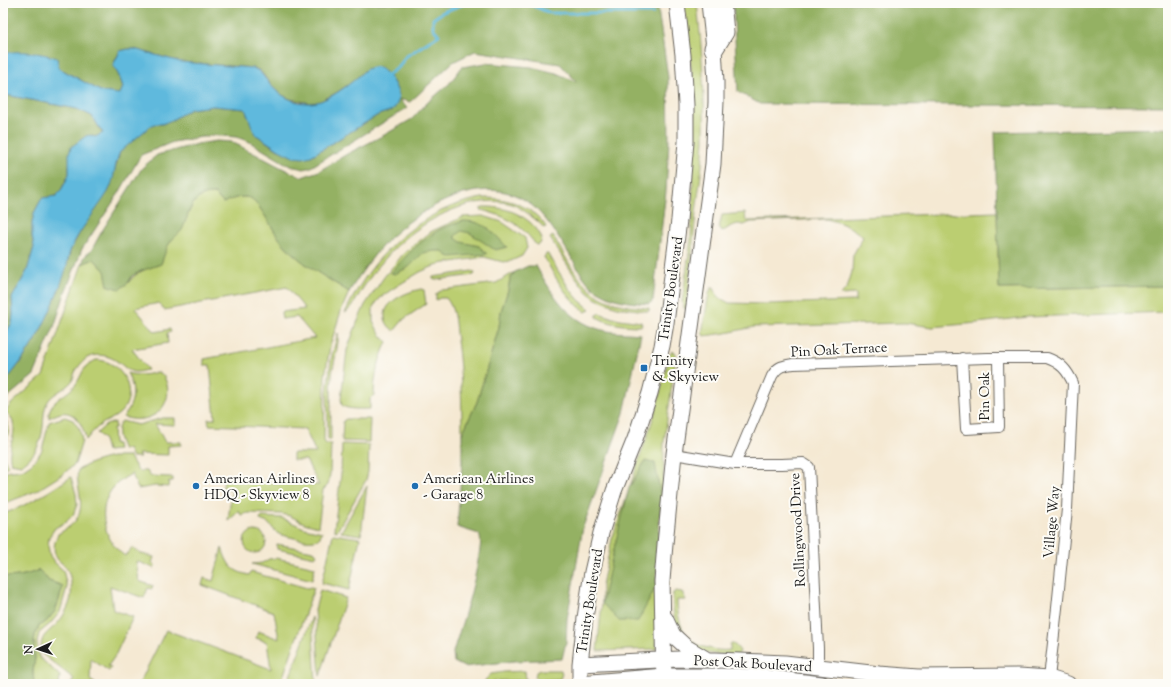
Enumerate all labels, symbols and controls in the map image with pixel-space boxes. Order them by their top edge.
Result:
street label: Trinity Boulevard [655,235,689,343]
street label: Pin Oak Terrace [790,338,888,364]
place label: Trinity & Skyview [652,352,720,388]
marker: Trinity & Skyview [639,363,649,373]
street label: Pin Oak [976,371,996,420]
place label: American Airlines HDQ - Skyview 8 [204,470,315,506]
place label: American Airlines - Garage 8 [423,470,534,506]
street label: Rollingwood Drive [786,472,812,587]
marker: American Airlines HDQ - Skyview 8 [191,481,201,491]
marker: American Airlines - Garage 8 [410,481,420,491]
street label: Village Way [1040,485,1066,559]
street label: Trinity Boulevard [573,547,609,655]
north arrow [18,629,58,669]
text: N [21,644,37,655]
street label: Post Oak Boulevard [693,652,813,678]

